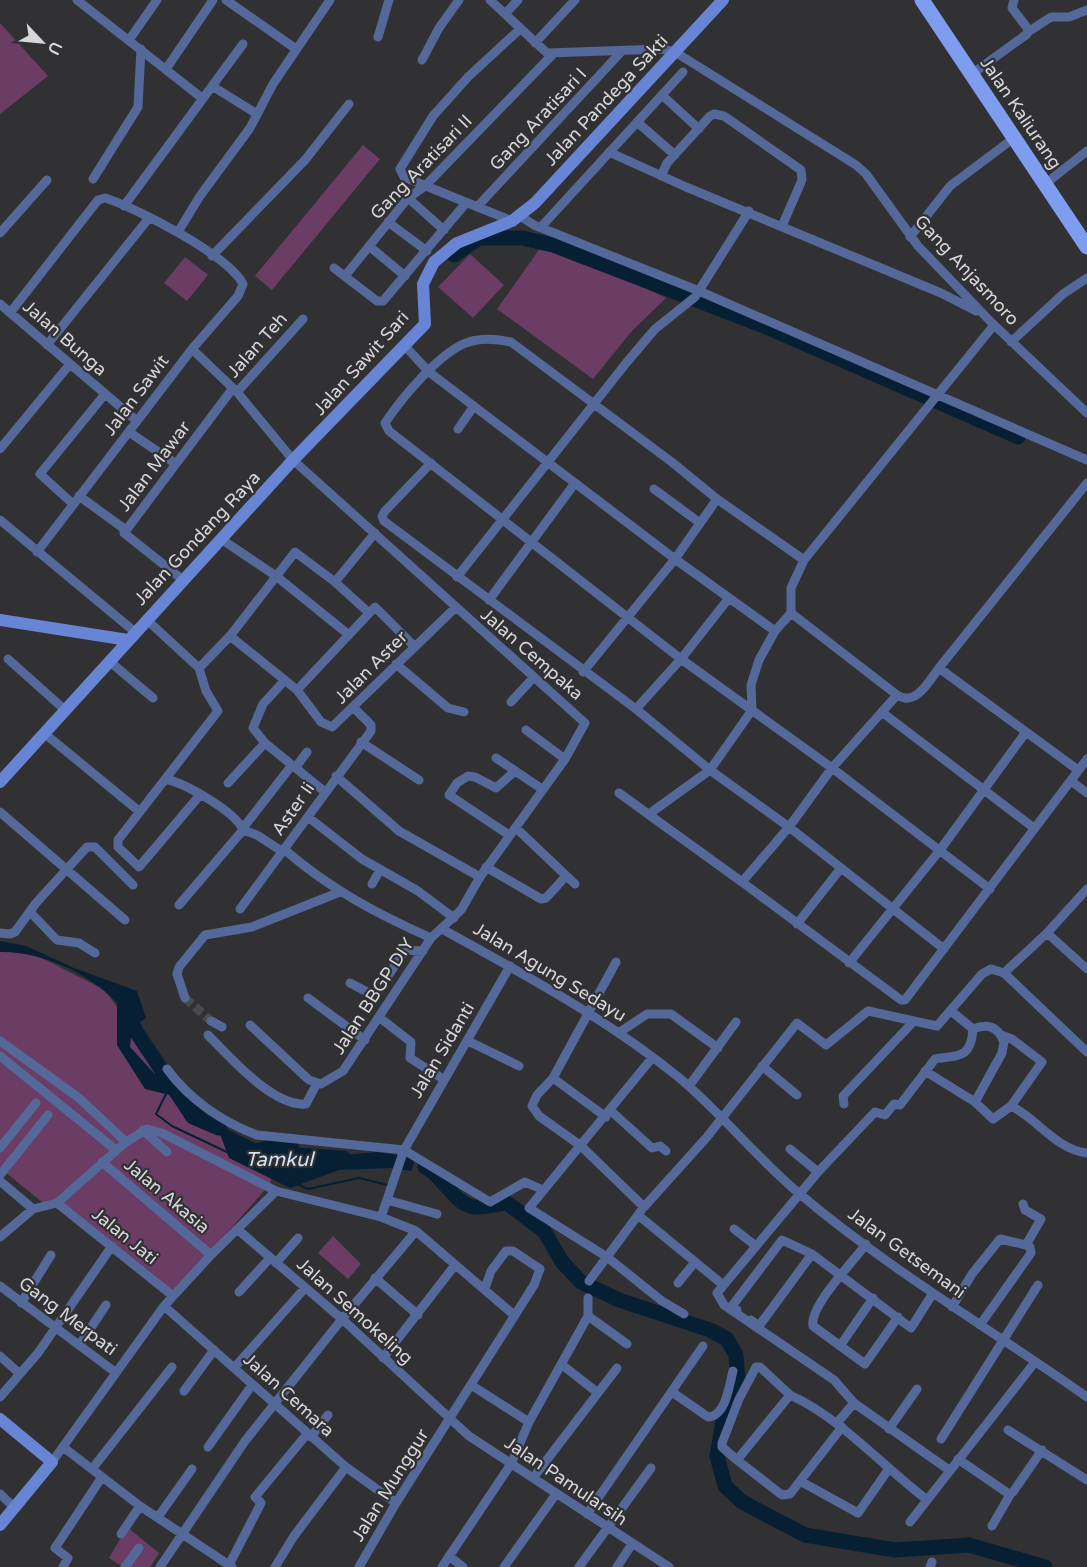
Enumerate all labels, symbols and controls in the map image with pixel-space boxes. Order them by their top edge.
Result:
north arrow [12,12,72,72]
street label: Jalan Pandega Sakti [539,30,673,170]
text: U [43,38,66,58]
street label: Jalan Kaliurang [975,53,1067,173]
street label: Gang Aratisari I [485,63,591,175]
street label: Gang Aratisari II [365,110,477,224]
street label: Gang Anjasmoro [910,210,1024,330]
street label: Jalan Bunga [18,295,112,381]
street label: Jalan Sawit Sari [308,306,414,420]
street label: Jalan Teh [222,308,292,382]
street label: Jalan Sawit [99,350,174,440]
street label: Jalan Mawar [113,416,195,515]
street label: Jalan Gondang Raya [129,466,265,610]
street label: Jalan Cempaka [476,603,588,705]
street label: Jalan Aster [330,626,412,708]
street label: Aster Ii [267,778,319,840]
street label: Jalan Agung Sedayu [470,918,630,1026]
street label: Jalan BBGP DIY [327,933,419,1058]
street label: Jalan Sidanti [405,998,479,1102]
water label: Tamkul [245,1148,315,1172]
street label: Jalan Akasia [120,1154,214,1238]
street label: Jalan Jati [88,1203,162,1269]
street label: Jalan Getsemani [844,1203,970,1303]
street label: Jalan Semokeling [292,1253,418,1369]
street label: Gang Merpati [14,1272,122,1360]
street label: Jalan Cemara [239,1348,339,1442]
street label: Jalan Munggur [347,1425,433,1545]
street label: Jalan Pamularsih [500,1432,632,1530]

